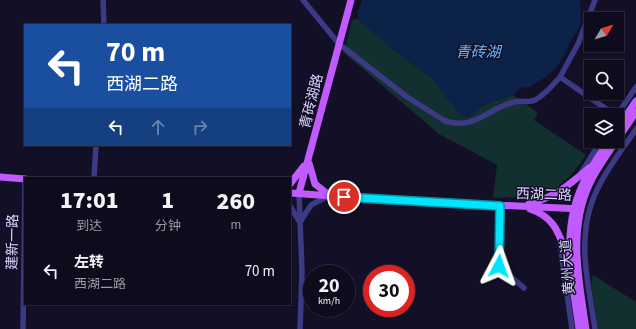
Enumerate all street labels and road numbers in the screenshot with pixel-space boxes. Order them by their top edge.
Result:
street label: 青砖湖路 [295,72,328,131]
street label: 西湖二路 [516,184,572,206]
street label: 建新一路 [3,214,23,270]
street label: 黄州大道 [556,238,580,296]

